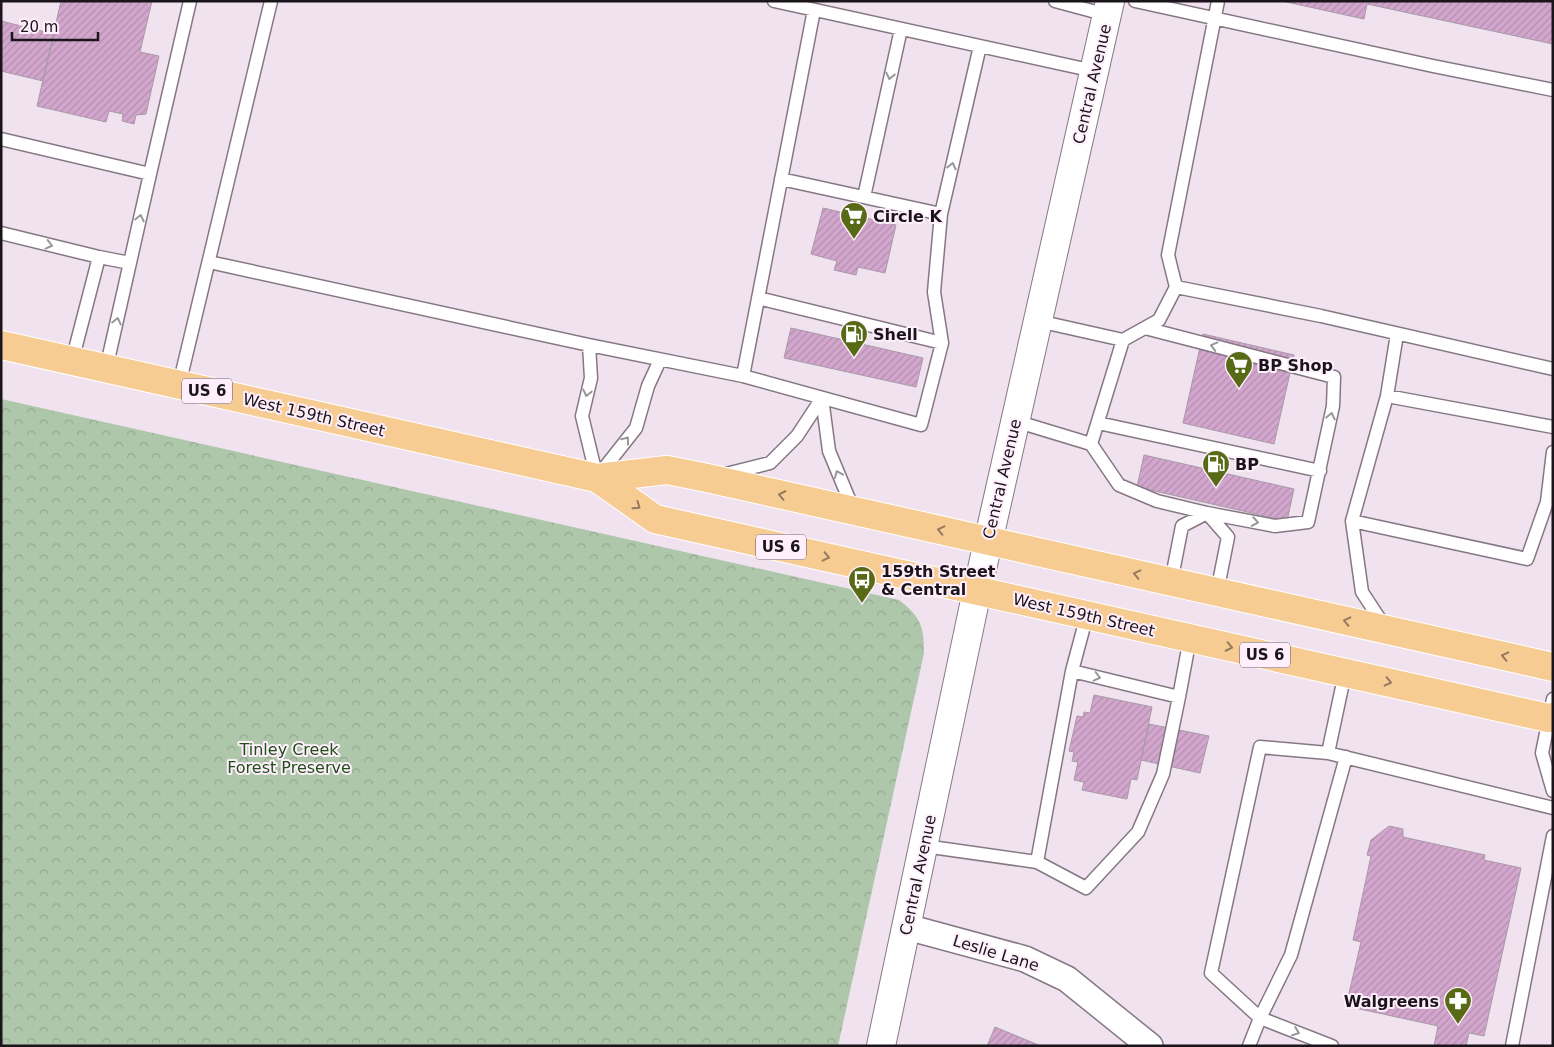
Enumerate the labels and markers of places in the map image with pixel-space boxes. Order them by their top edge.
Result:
supermarket icon: Circle K [839,201,869,240]
place label: Circle K [873,207,943,226]
fuel station icon: Shell [839,319,869,358]
place label: Shell [873,325,918,344]
supermarket icon: BP Shop [1224,350,1254,389]
place label: BP Shop [1258,356,1333,375]
fuel station icon: BP [1201,449,1231,488]
place label: BP [1235,455,1259,474]
place label: 159th Street & Central [881,562,996,599]
bus stop icon: 159th Street & Central [847,565,877,604]
pharmacy icon: Walgreens [1443,986,1473,1025]
place label: Walgreens [1344,992,1439,1011]

